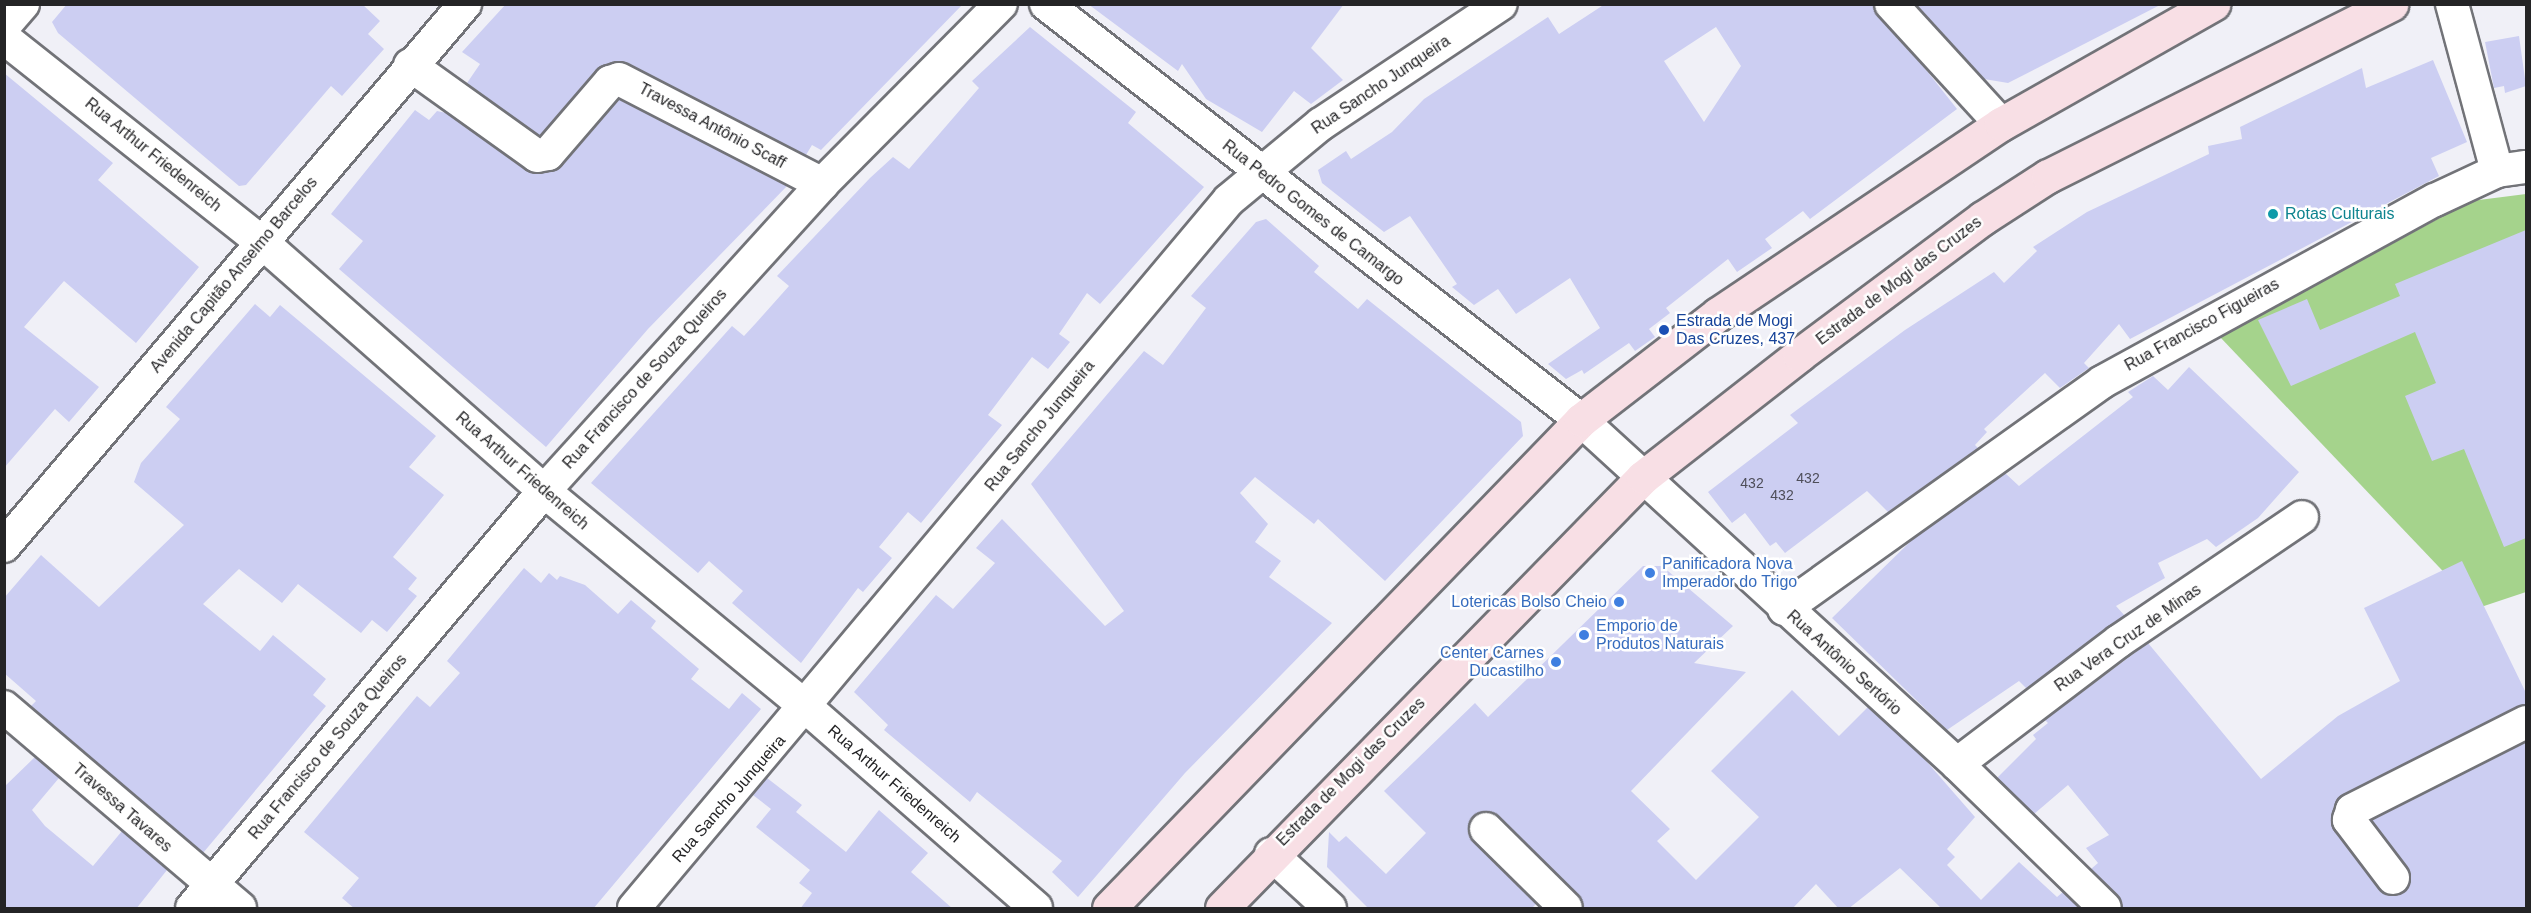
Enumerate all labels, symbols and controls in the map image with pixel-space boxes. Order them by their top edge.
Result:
street label: Rua Sancho Junqueira [1308,32,1454,138]
street label: Travessa Antônio Scaff [635,79,789,173]
street label: Rua Arthur Friedenreich [81,94,225,216]
street label: Rua Pedro Gomes de Camargo [1218,136,1408,290]
street label: Avenida Capitão Anselmo Barcelos [146,173,322,377]
place label: Rotas Culturais [2285,204,2394,224]
marker: Rotas Culturais [2266,207,2280,221]
street label: Estrada de Mogi das Cruzes [1813,213,1985,349]
street label: Rua Francisco Figueiras [2122,275,2282,375]
street label: Rua Francisco de Souza Queiros [559,285,731,473]
place label: Estrada de Mogi Das Cruzes, 437 [1676,311,1795,349]
marker: Estrada de Mogi Das Cruzes, 437 [1657,323,1671,337]
street label: Rua Sancho Junqueira [981,357,1099,495]
street label: Rua Arthur Friedenreich [451,408,593,534]
house number: 432 [1796,470,1820,486]
house number: 432 [1740,475,1764,491]
house number: 432 [1770,487,1794,503]
place label: Panificadora Nova Imperador do Trigo [1662,554,1797,592]
marker: Panificadora Nova Imperador do Trigo [1643,566,1657,580]
street label: Rua Vera Cruz de Minas [2051,580,2205,696]
place label: Lotericas Bolso Cheio [1451,592,1607,612]
marker: Lotericas Bolso Cheio [1612,595,1626,609]
street label: Rua Antônio Sertório [1782,606,1906,720]
place label: Emporio de Produtos Naturais [1596,616,1724,654]
marker: Emporio de Produtos Naturais [1577,628,1591,642]
place label: Center Carnes Ducastilho [1440,643,1544,681]
street label: Rua Francisco de Souza Queiros [245,651,411,843]
marker: Center Carnes Ducastilho [1549,655,1563,669]
street label: Estrada de Mogi das Cruzes [1273,694,1429,850]
street label: Rua Arthur Friedenreich [823,721,965,847]
street label: Rua Sancho Junqueira [668,731,790,867]
street label: Travessa Tavares [68,760,176,856]

